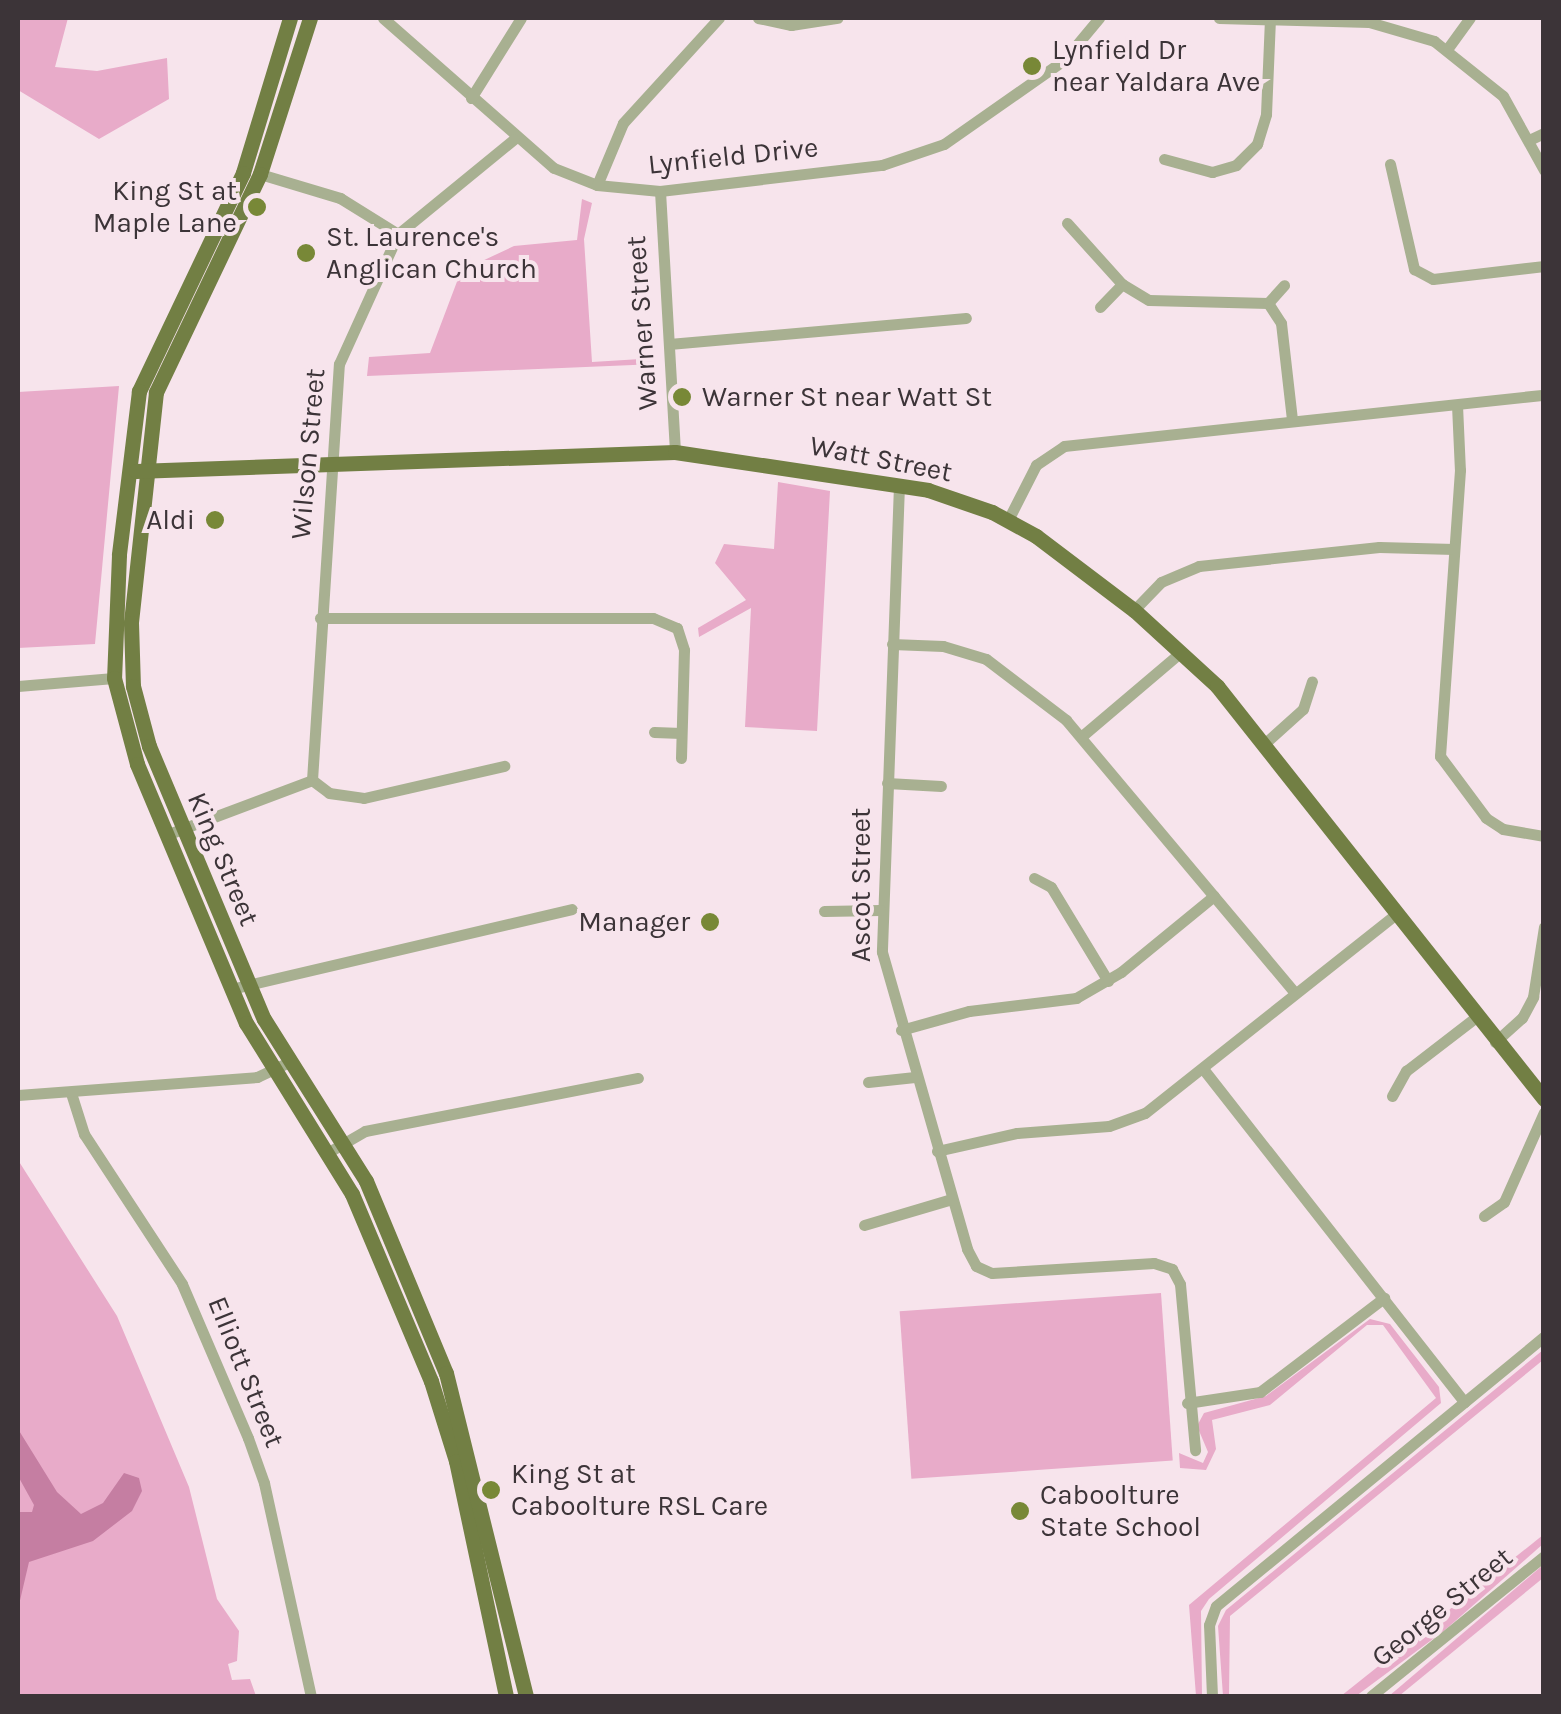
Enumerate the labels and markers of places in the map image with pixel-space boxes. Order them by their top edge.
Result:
place label: Lynfield Dr near Yaldara Ave [1052,33,1260,99]
marker: Lynfield Dr near Yaldara Ave [1021,55,1043,77]
place label: King St at Maple Lane [93,174,237,240]
marker: King St at Maple Lane [246,196,268,218]
place label: St. Laurence's Anglican Church [326,220,537,286]
marker: St. Laurence's Anglican Church [295,242,317,264]
place label: Warner St near Watt St [702,380,992,414]
marker: Warner St near Watt St [671,386,693,408]
place label: Aldi [146,503,195,537]
marker: Aldi [204,509,226,531]
place label: Manager [578,905,690,939]
marker: Manager [699,911,721,933]
place label: King St at Caboolture RSL Care [511,1457,768,1523]
place label: Caboolture State School [1040,1478,1201,1544]
marker: King St at Caboolture RSL Care [480,1479,502,1501]
marker: Caboolture State School [1009,1500,1031,1522]

